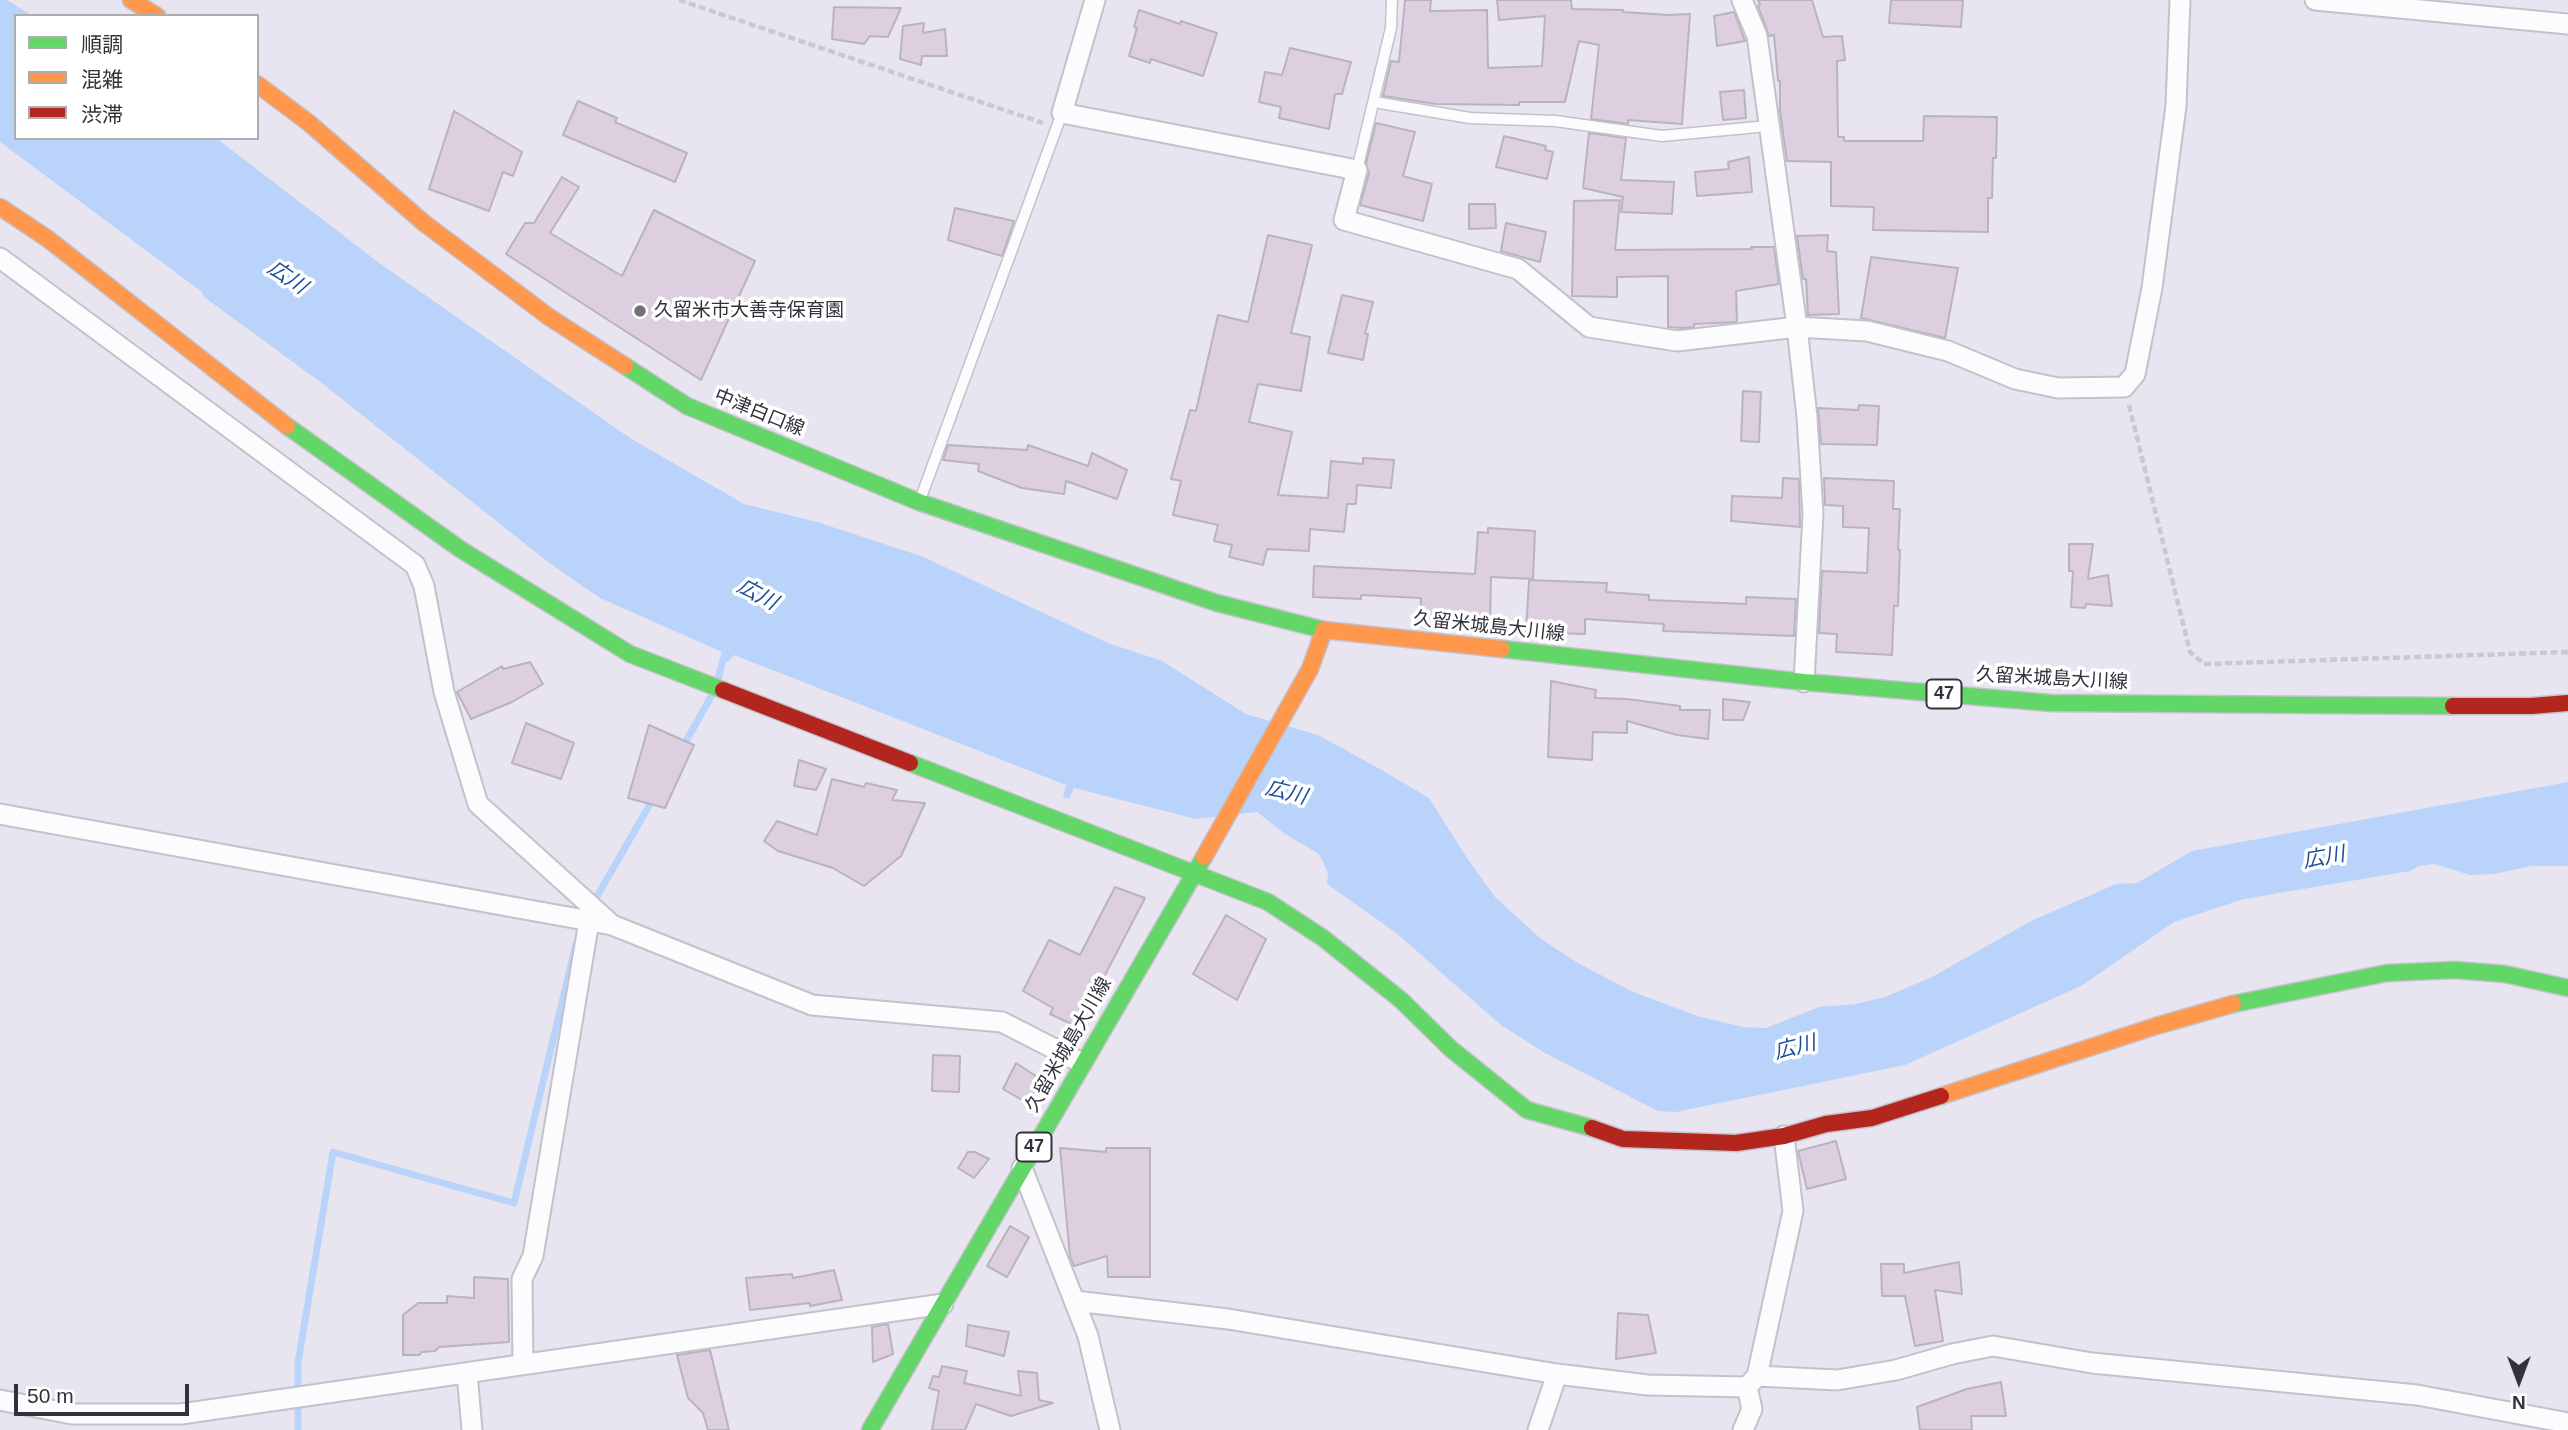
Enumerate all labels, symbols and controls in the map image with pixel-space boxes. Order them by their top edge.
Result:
legend [14,14,259,140]
text: 順調 [81,33,123,56]
text: 混雑 [81,68,123,91]
text: 渋滞 [81,103,123,126]
water label: 広川 [263,256,311,300]
place label: 久留米市大善寺保育園 [654,300,844,322]
marker: 久留米市大善寺保育園 [632,303,648,319]
street label: 中津白口線 [711,385,807,441]
water label: 広川 [733,574,781,616]
street label: 久留米城島大川線 [1412,608,1566,646]
street label: 久留米城島大川線 [1976,664,2128,694]
road number: 47 [1926,680,1962,708]
water label: 広川 [1263,776,1309,810]
water label: 広川 [2301,842,2347,874]
street label: 久留米城島大川線 [1021,973,1117,1117]
water label: 広川 [1772,1031,1818,1065]
road number: 47 [1016,1132,1052,1162]
north arrow [2484,1346,2554,1416]
scale bar [18,1370,192,1414]
text: 50 m [27,1384,74,1407]
text: N [2512,1392,2526,1413]

